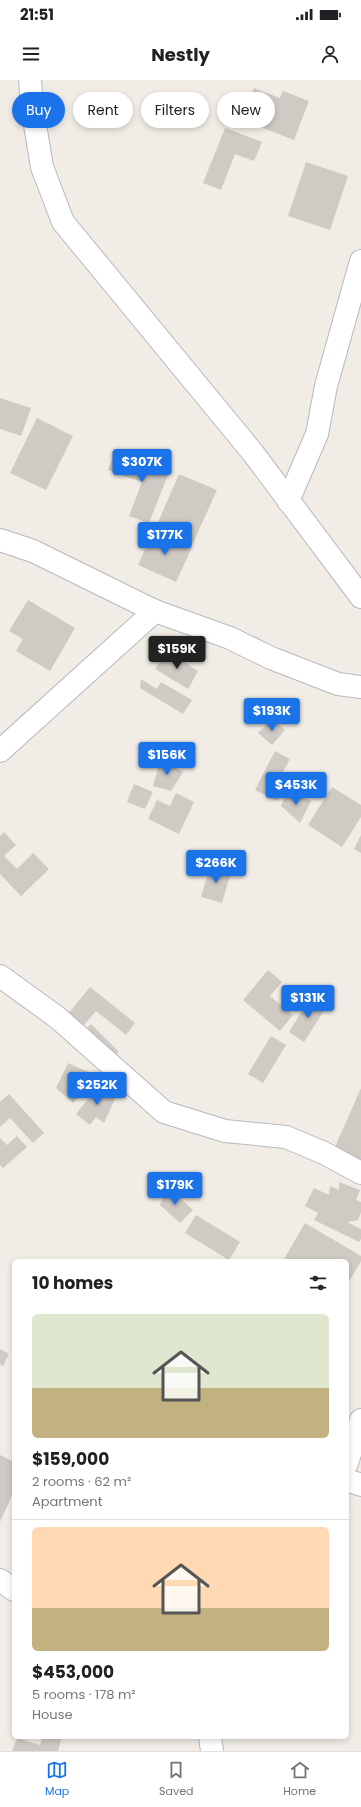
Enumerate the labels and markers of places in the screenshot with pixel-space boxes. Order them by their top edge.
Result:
pin: $307K [114,449,170,483]
pin: $177K [137,522,193,556]
pin: $159K [149,636,205,670]
pin: $193K [244,698,300,732]
pin: $156K [139,742,195,776]
pin: $453K [268,772,324,806]
pin: $266K [188,850,244,884]
pin: $131K [280,985,336,1019]
pin: $252K [69,1072,125,1106]
pin: $179K [147,1172,203,1206]

